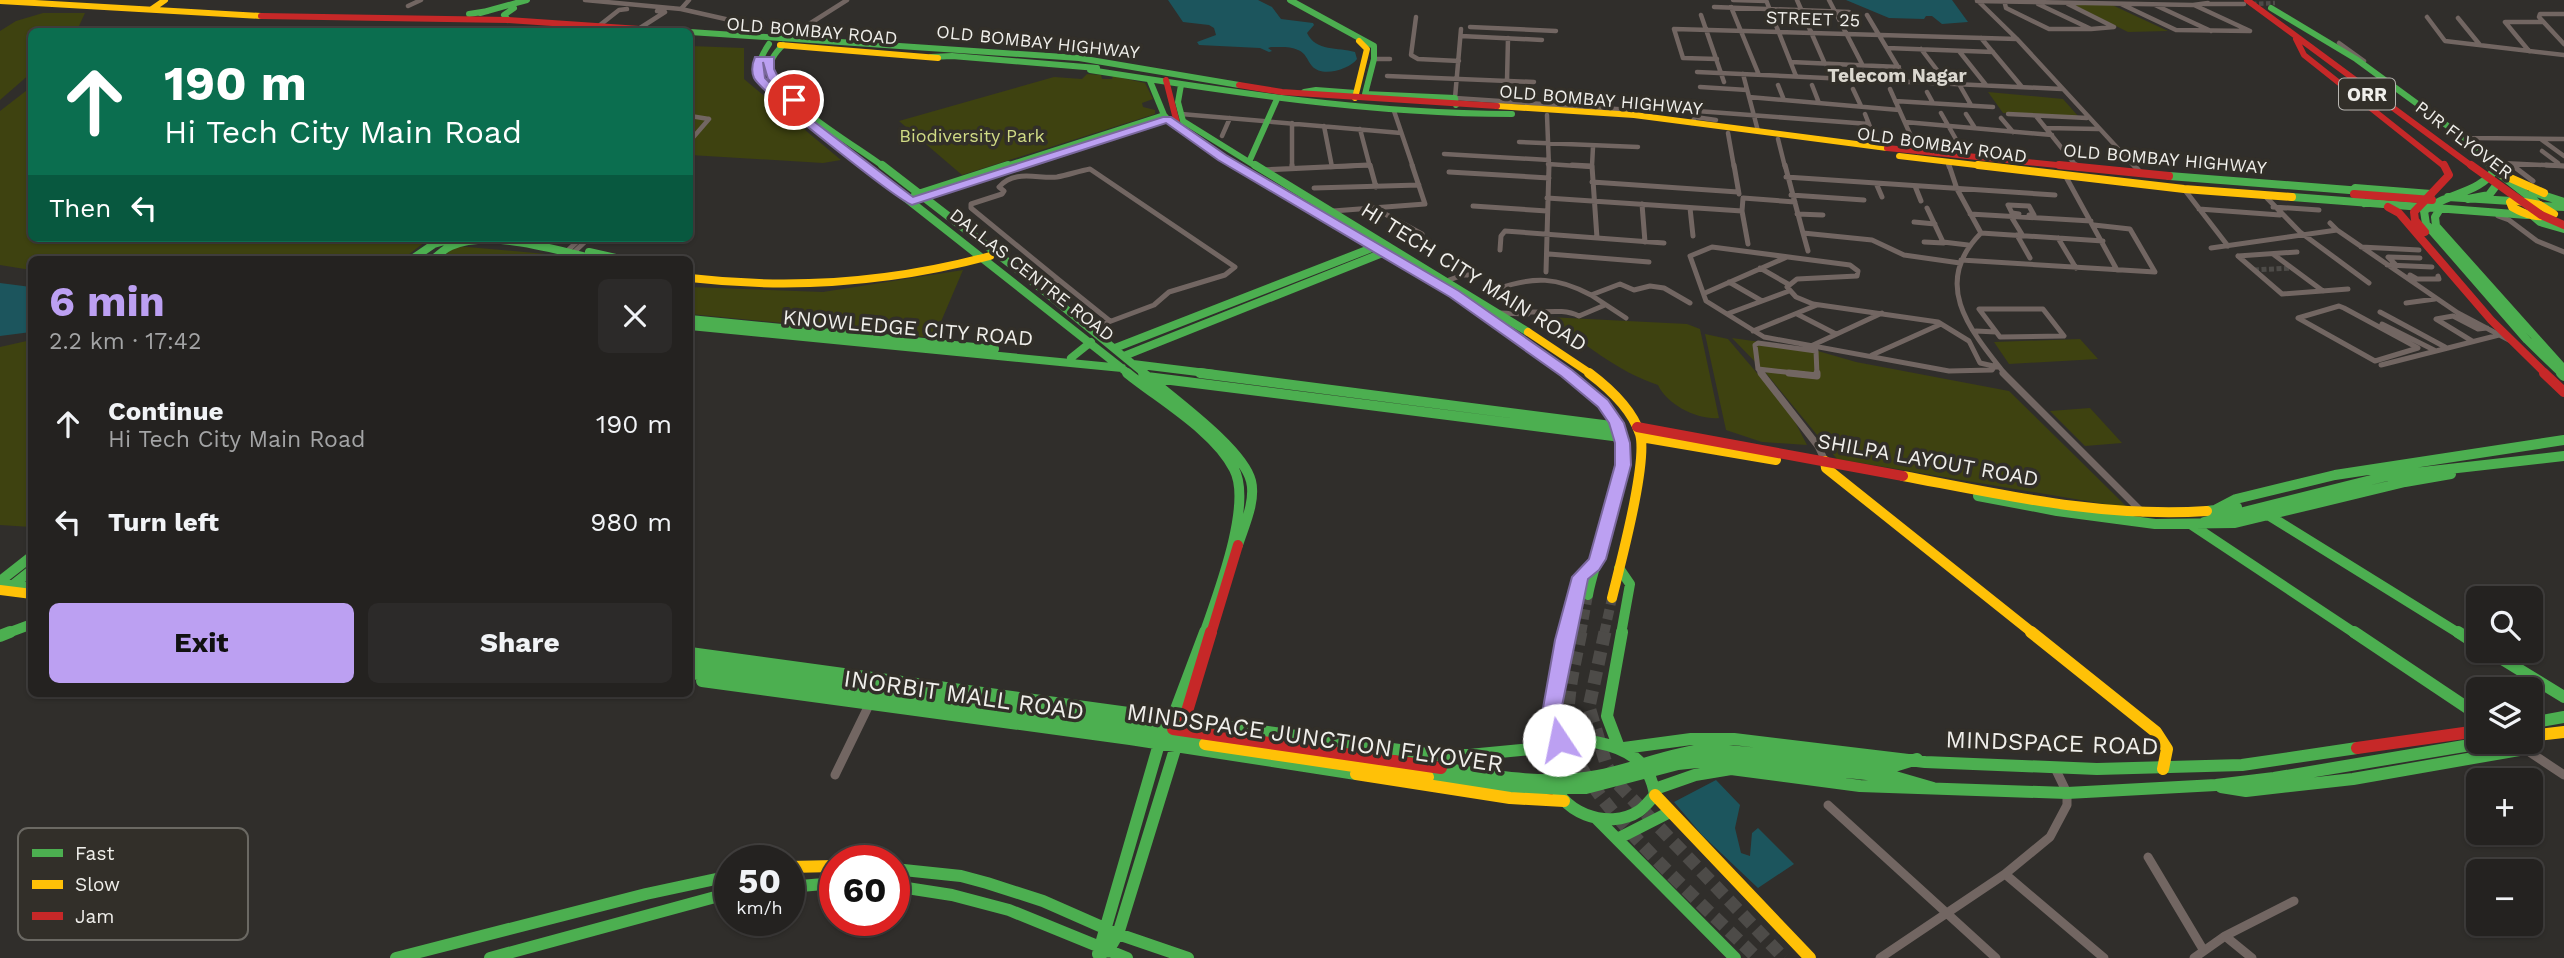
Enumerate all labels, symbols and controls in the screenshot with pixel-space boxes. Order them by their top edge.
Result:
street label: STREET 25 [1766,6,1861,31]
street label: OLD BOMBAY ROAD [726,13,898,48]
street label: OLD BOMBAY HIGHWAY [935,20,1141,63]
text: 190 m [164,54,307,112]
icon: ahead [49,56,140,147]
district label: Telecom Nagar [1827,64,1967,87]
pin [764,70,824,130]
road number: ORR [2339,78,2395,110]
street label: OLD BOMBAY HIGHWAY [1498,80,1704,119]
icon: arrive [775,81,813,119]
street label: PJR FLYOVER [2412,96,2517,183]
text: Hi Tech City Main Road [164,113,522,151]
street label: OLD BOMBAY ROAD [1856,122,2029,167]
park label: Biodiversity Park [899,125,1045,146]
street label: OLD BOMBAY HIGHWAY [2062,139,2268,178]
icon: left [125,189,163,227]
text: Then [49,193,111,223]
street label: HI TECH CITY MAIN ROAD [1357,197,1592,356]
street label: DALLAS CENTRE ROAD [946,204,1119,345]
text: 6 min [49,277,165,326]
button: close [598,279,672,353]
street label: KNOWLEDGE CITY ROAD [782,304,1034,351]
text: 2.2 km · 17:42 [49,328,201,355]
text: Continue [108,396,224,426]
icon: ahead [49,405,87,443]
text: 190 m [596,409,672,439]
text: Hi Tech City Main Road [108,426,365,453]
street label: SHILPA LAYOUT ROAD [1816,428,2041,491]
icon: left [49,503,87,541]
text: Turn left [108,507,219,537]
text: 980 m [590,507,672,537]
map controls [2466,586,2543,936]
button: search [2466,586,2543,663]
button: Exit [49,603,354,683]
button: Share [368,603,672,683]
street label: INORBIT MALL ROAD [842,664,1086,726]
button: layers [2466,677,2543,754]
street label: MINDSPACE JUNCTION FLYOVER [1125,698,1505,778]
position arrow [1522,703,1596,777]
street label: MINDSPACE ROAD [1945,725,2159,761]
button: + [2466,768,2543,845]
legend [18,828,248,940]
text: Fast [75,842,114,865]
speed limit sign: 60 [819,845,910,936]
button: − [2466,859,2543,936]
text: 50 [738,860,781,902]
text: Slow [75,873,120,896]
text: km/h [736,897,783,918]
text: Jam [75,905,114,928]

